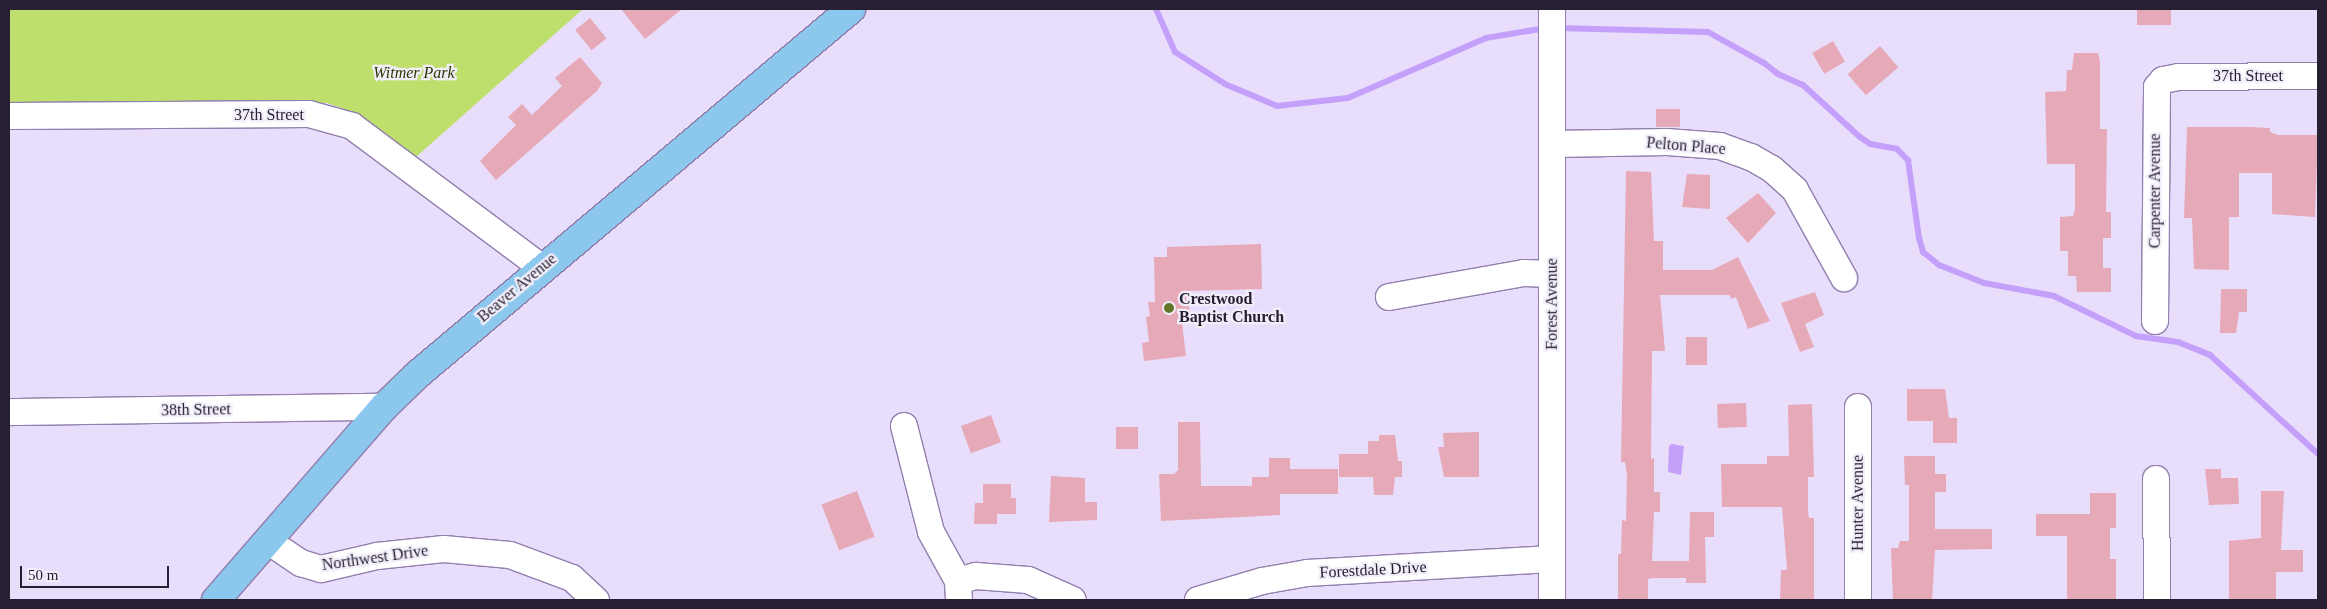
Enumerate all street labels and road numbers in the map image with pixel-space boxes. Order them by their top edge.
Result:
street label: 37th Street [2213,66,2283,86]
street label: 37th Street [234,105,304,125]
street label: Pelton Place [1646,133,1726,159]
street label: Carpenter Avenue [2145,133,2165,249]
street label: Beaver Avenue [473,249,561,327]
street label: Forest Avenue [1542,258,1562,350]
street label: 38th Street [161,400,231,420]
street label: Hunter Avenue [1848,454,1868,552]
street label: Northwest Drive [321,541,429,575]
street label: Forestdale Drive [1319,558,1427,582]

